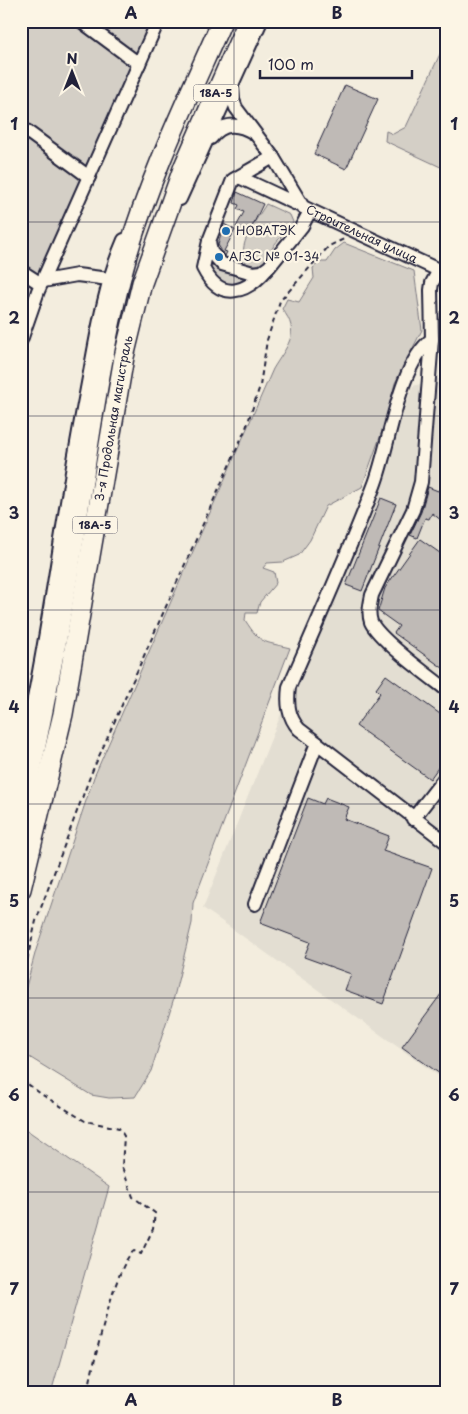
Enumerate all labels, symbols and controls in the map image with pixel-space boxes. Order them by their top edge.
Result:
text: A [125,0,138,24]
text: B [332,0,343,24]
north arrow [48,48,98,98]
text: N [66,48,78,69]
scale bar [260,48,413,80]
text: 100 m [268,52,314,75]
road number: 18А-5 [194,85,238,102]
text: 1 [10,111,18,135]
text: 1 [450,111,458,135]
street label: Строительная улица [303,200,421,267]
place label: НОВАТЭК [236,221,296,239]
marker: НОВАТЭК [220,225,232,237]
place label: АГЗС № 01-34 [229,247,319,265]
marker: АГЗС № 01-34 [213,251,225,263]
text: 2 [8,305,20,329]
text: 2 [448,305,460,329]
street label: 3-я Продольная магистраль [90,333,137,502]
text: 3 [9,500,19,524]
text: 3 [449,500,459,524]
road number: 18А-5 [72,516,118,534]
text: 4 [9,694,20,718]
text: 4 [449,694,460,718]
text: 5 [9,888,19,912]
text: 5 [449,888,459,912]
text: 6 [8,1082,20,1106]
text: 6 [448,1082,460,1106]
text: 7 [9,1276,19,1300]
text: 7 [449,1276,459,1300]
text: A [125,1387,138,1411]
text: B [332,1387,343,1411]

